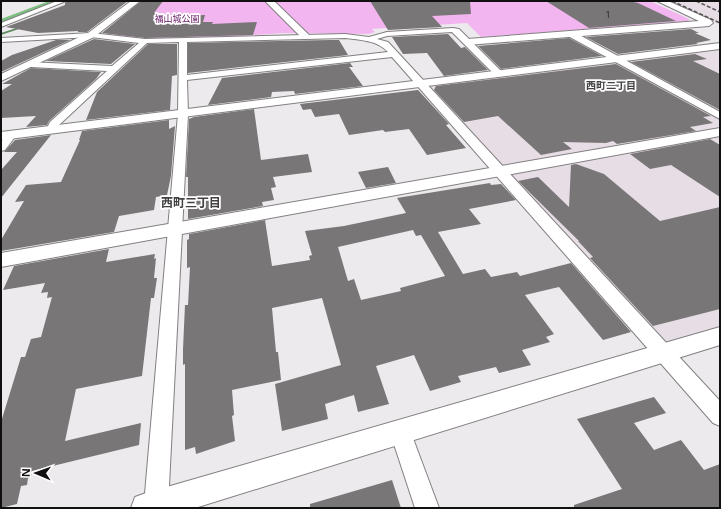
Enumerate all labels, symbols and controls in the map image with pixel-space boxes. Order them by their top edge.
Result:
house number: 1 [605,8,611,21]
park label: 福山城公園 [154,12,200,25]
district label: 西町二丁目 [586,78,636,92]
district label: 西町三丁目 [161,194,221,211]
north arrow [16,453,56,493]
text: N [18,468,33,477]

